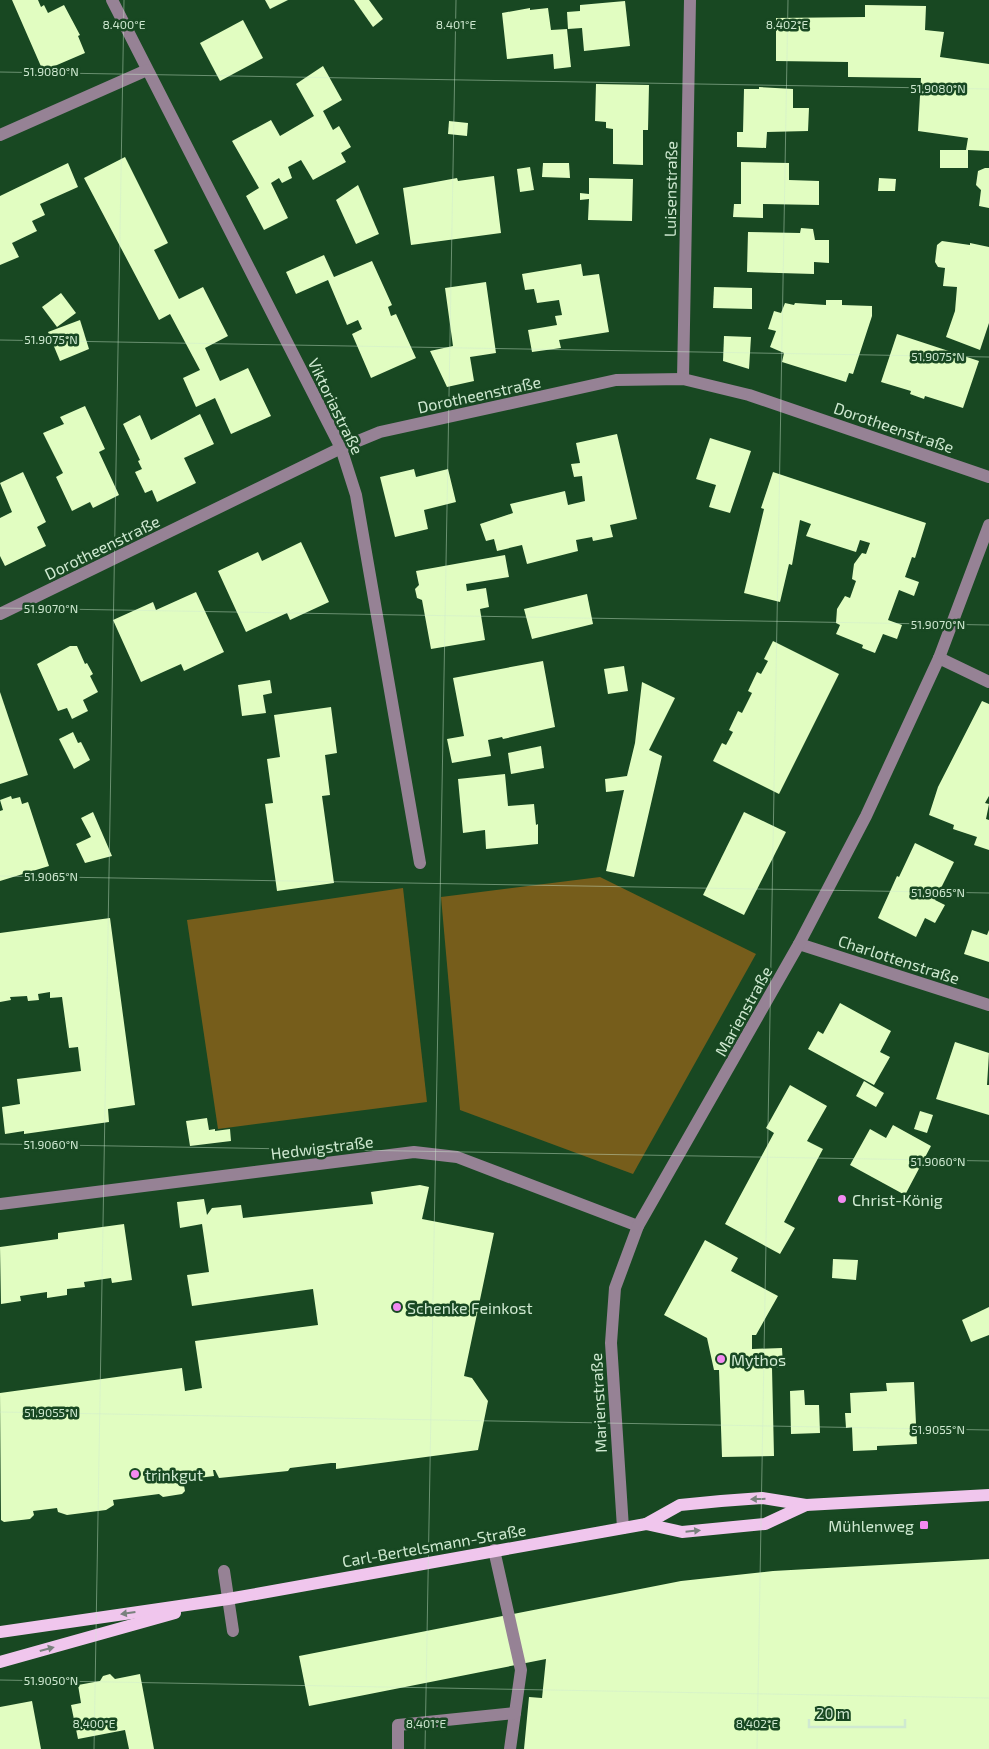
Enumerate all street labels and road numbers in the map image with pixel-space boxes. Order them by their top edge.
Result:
street label: Luisenstraße [660,141,680,237]
street label: Viktoriastraße [304,355,368,457]
street label: Dorotheenstraße [416,372,542,416]
street label: Dorotheenstraße [831,398,957,456]
street label: Dorotheenstraße [41,511,163,583]
street label: Charlottenstraße [836,930,962,988]
street label: Marienstraße [710,963,776,1059]
street label: Hedwigstraße [270,1131,374,1163]
street label: Marienstraße [586,1353,610,1453]
street label: Carl-Bertelsmann-Straße [341,1519,527,1571]

